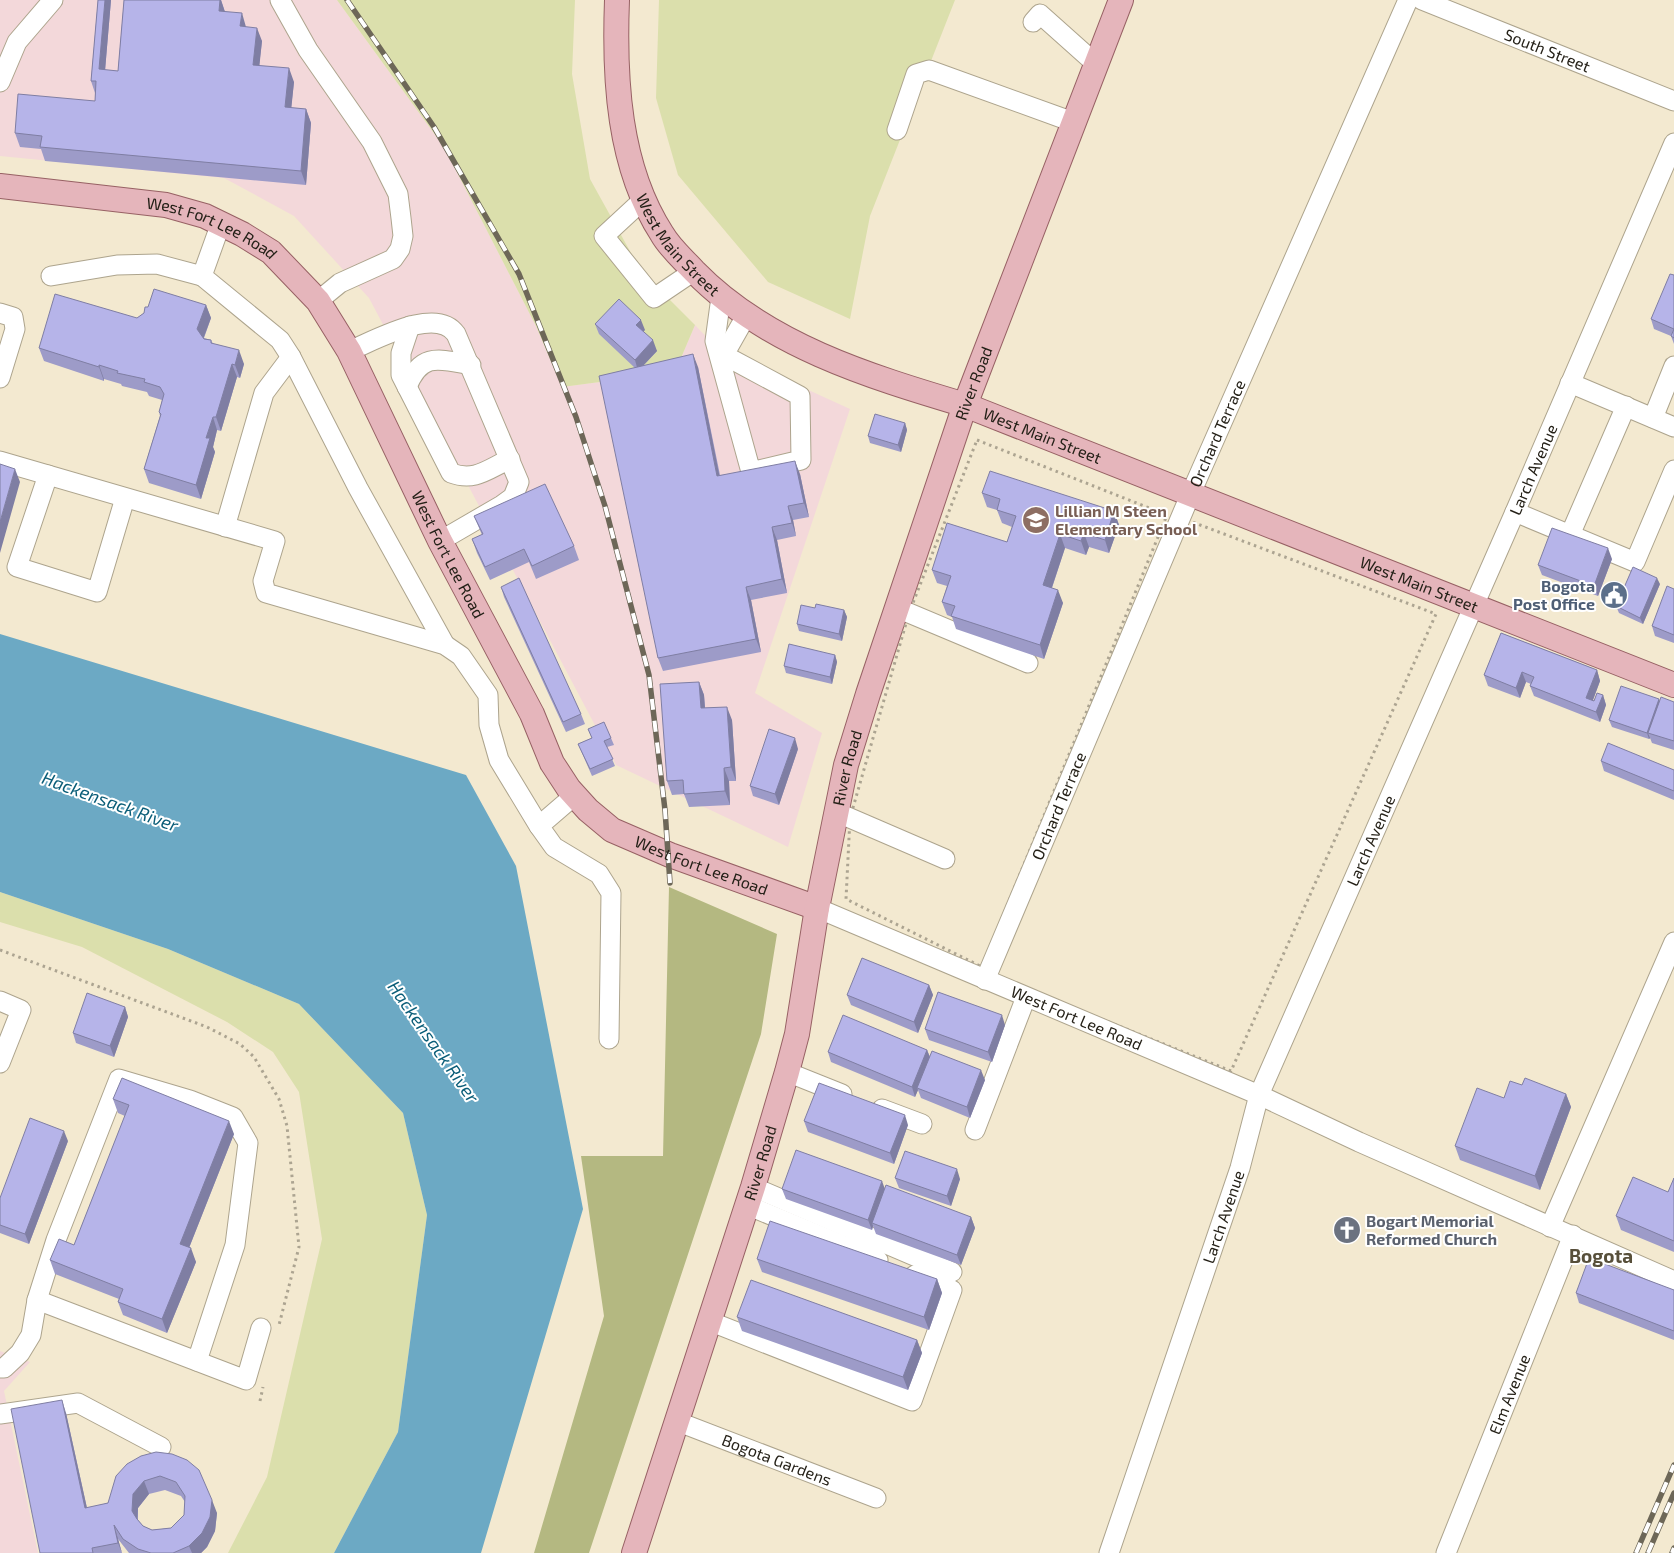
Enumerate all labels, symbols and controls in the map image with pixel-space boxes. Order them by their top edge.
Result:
street label: South Street [1502,24,1593,75]
street label: West Main Street [633,190,724,299]
street label: West Fort Lee Road [146,193,282,262]
street label: River Road [951,344,996,422]
street label: Orchard Terrace [1185,376,1249,490]
street label: West Main Street [981,403,1104,467]
street label: Larch Avenue [1505,421,1561,518]
street label: West Fort Lee Road [408,487,489,621]
place label: Lillian M Steen Elementary School [1055,501,1198,539]
school or university icon: Lillian M Steen Elementary School [1021,505,1051,535]
street label: West Main Street [1357,552,1481,616]
place label: Bogota Post Office [1513,576,1595,613]
public building icon: Bogota Post Office [1599,580,1629,610]
street label: River Road [828,728,865,807]
street label: Orchard Terrace [1027,749,1089,863]
water label: Hackensack River [39,766,182,836]
street label: Larch Avenue [1342,792,1399,889]
street label: West Fort Lee Road [632,831,771,899]
water label: Hackensack River [384,976,485,1107]
street label: West Fort Lee Road [1008,981,1145,1054]
street label: River Road [739,1123,780,1203]
street label: Larch Avenue [1198,1168,1248,1266]
place label: Bogart Memorial Reformed Church [1366,1211,1497,1248]
church icon: Bogart Memorial Reformed Church [1332,1215,1362,1245]
district label: Bogota [1569,1244,1633,1267]
street label: Elm Avenue [1484,1351,1533,1437]
street label: Bogota Gardens [720,1430,834,1489]

